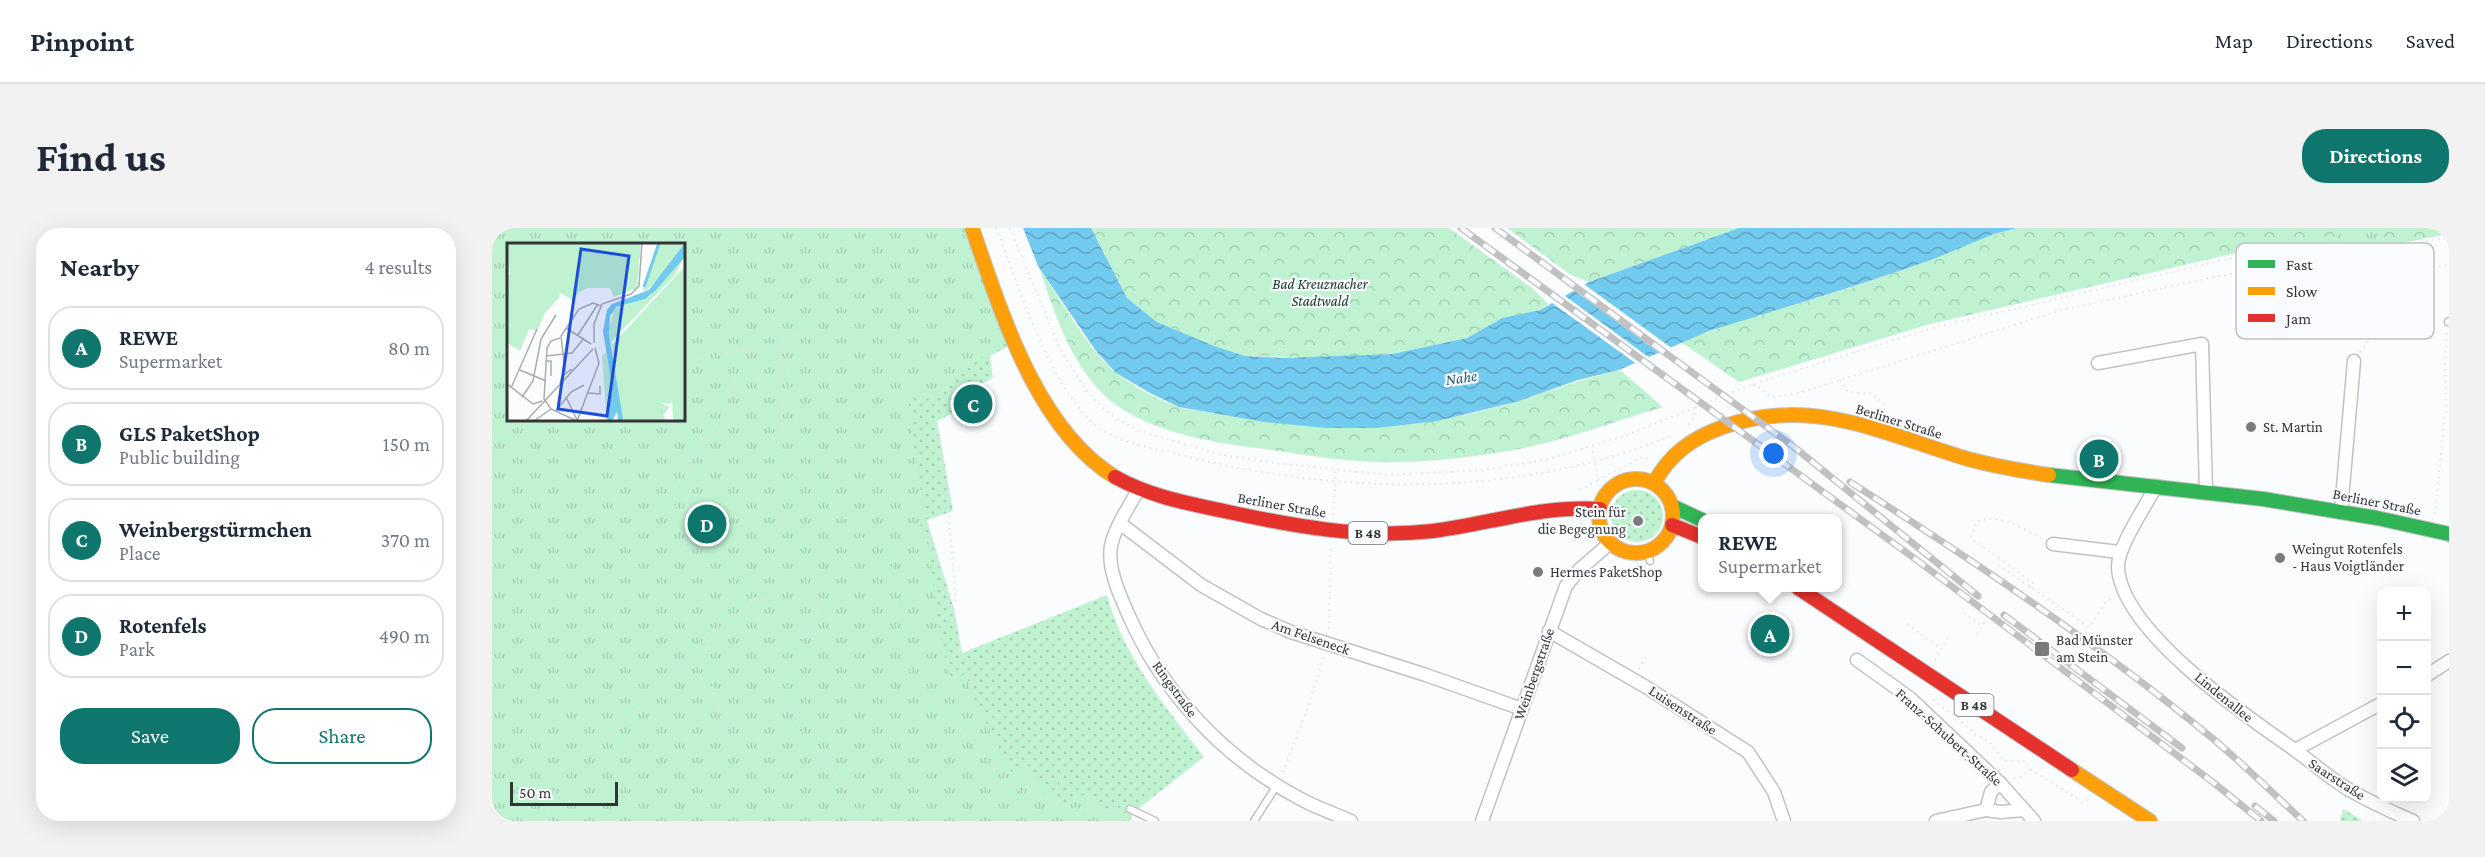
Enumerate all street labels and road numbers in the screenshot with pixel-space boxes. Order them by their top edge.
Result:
street label: Berliner Straße [1854,400,1945,442]
street label: Berliner Straße [2331,486,2423,518]
street label: Berliner Straße [1236,489,1328,521]
road number: B 48 [1348,522,1388,544]
street label: Am Felseneck [1270,616,1353,658]
street label: Weinbergstraße [1511,626,1558,722]
street label: Ringstraße [1149,658,1201,721]
street label: Lindenallee [2192,669,2257,726]
street label: Luisenstraße [1646,682,1720,738]
street label: Franz-Schubert-Straße [1893,685,2006,789]
road number: B 48 [1954,694,1994,716]
street label: Saarstraße [2306,755,2368,803]

